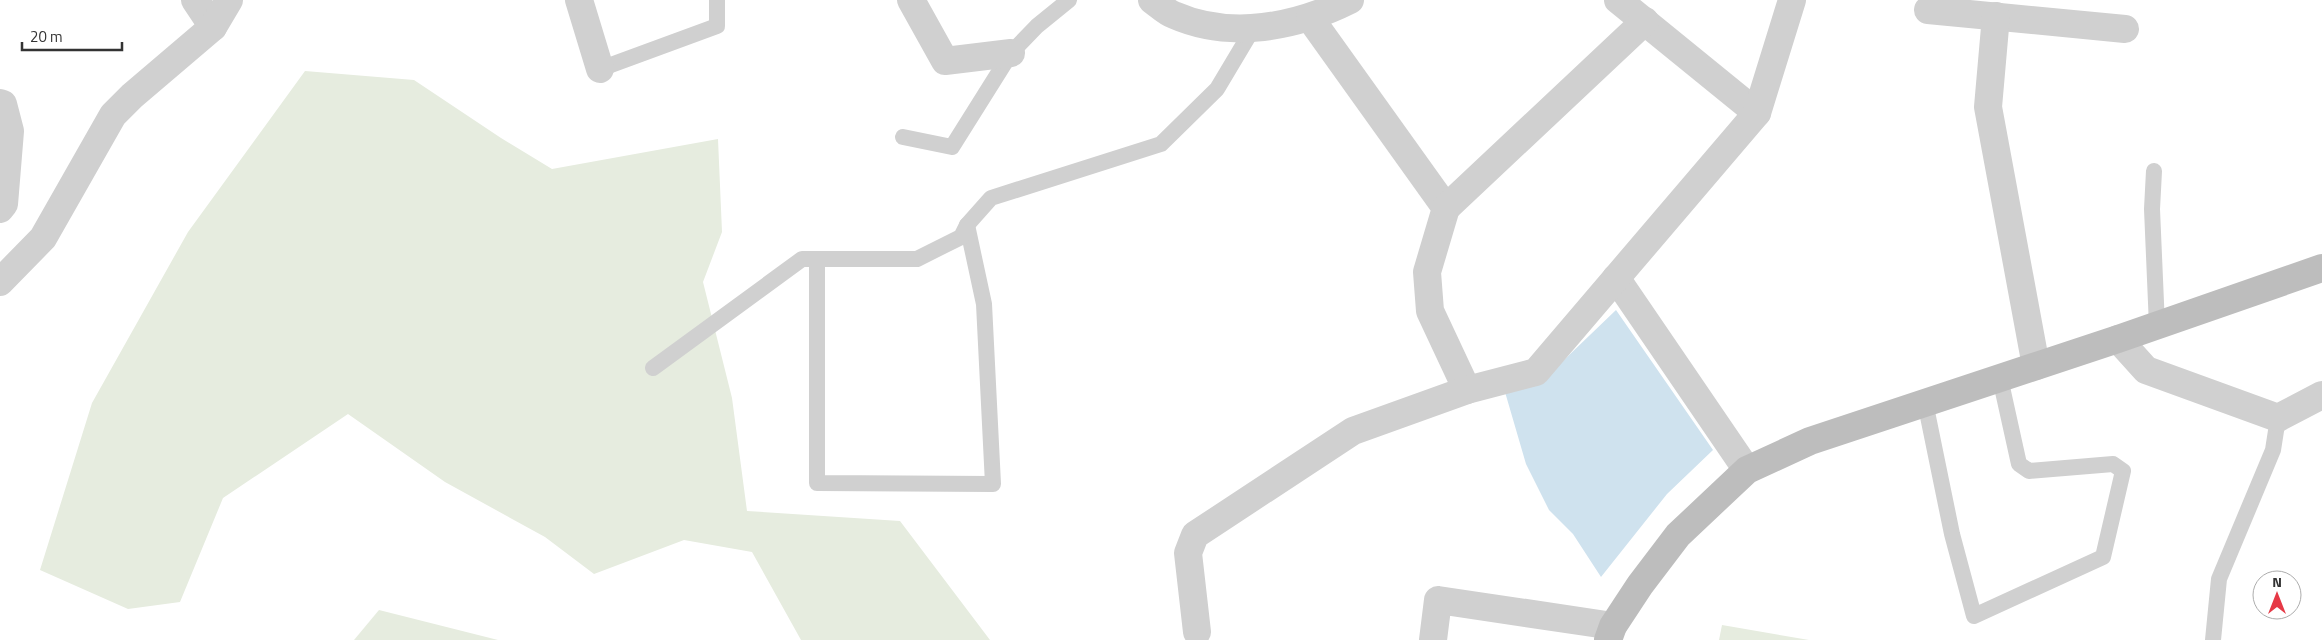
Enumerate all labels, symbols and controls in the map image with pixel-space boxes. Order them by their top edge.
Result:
scale bar [22,20,122,52]
text: 20 m [30,25,63,48]
north arrow [2252,570,2302,620]
text: N [2272,571,2282,592]

